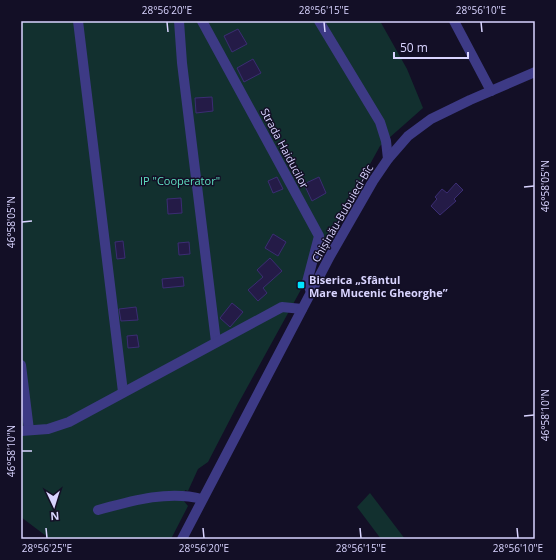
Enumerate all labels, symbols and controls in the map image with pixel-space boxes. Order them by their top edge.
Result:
text: 28°56'20"E [142,3,192,17]
text: 28°56'15"E [299,3,349,17]
text: 28°56'10"E [456,3,506,17]
scale bar [394,34,468,60]
text: 50 m [400,39,428,56]
street label: Strada Haiducilor [258,105,313,191]
text: 46°58'05"N [538,160,552,212]
street label: Chișinău-Bubuieci-Bîc [308,161,376,265]
park label: IP "Cooperator" [140,173,220,188]
text: 46°58'05"N [4,196,18,248]
place label: Biserica „Sfântul Mare Mucenic Gheorghe” [309,272,448,300]
marker: Biserica „Sfântul Mare Mucenic Gheorghe” [296,280,306,290]
text: 46°58'10"N [538,389,552,441]
text: 46°58'10"N [4,425,18,477]
north arrow [34,486,74,526]
text: N [50,509,60,524]
text: 28°56'25"E [22,541,72,555]
text: 28°56'20"E [179,541,229,555]
text: 28°56'15"E [336,541,386,555]
text: 28°56'10"E [493,541,543,555]

